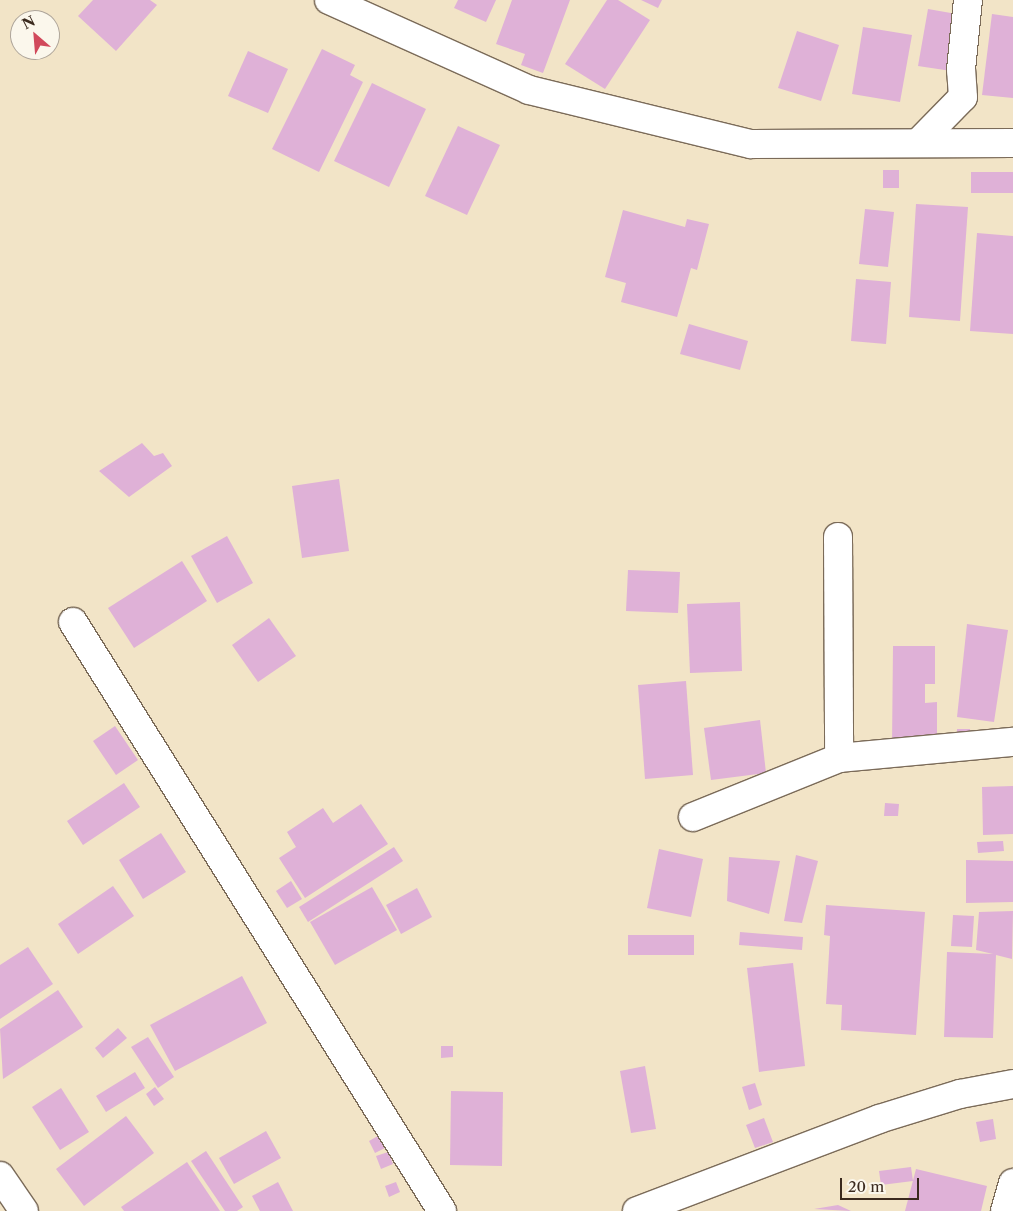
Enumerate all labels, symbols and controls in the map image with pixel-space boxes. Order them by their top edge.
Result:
north arrow [10,10,60,60]
text: N [19,12,38,33]
scale bar [843,1168,922,1200]
text: 20 m [848,1177,884,1196]

